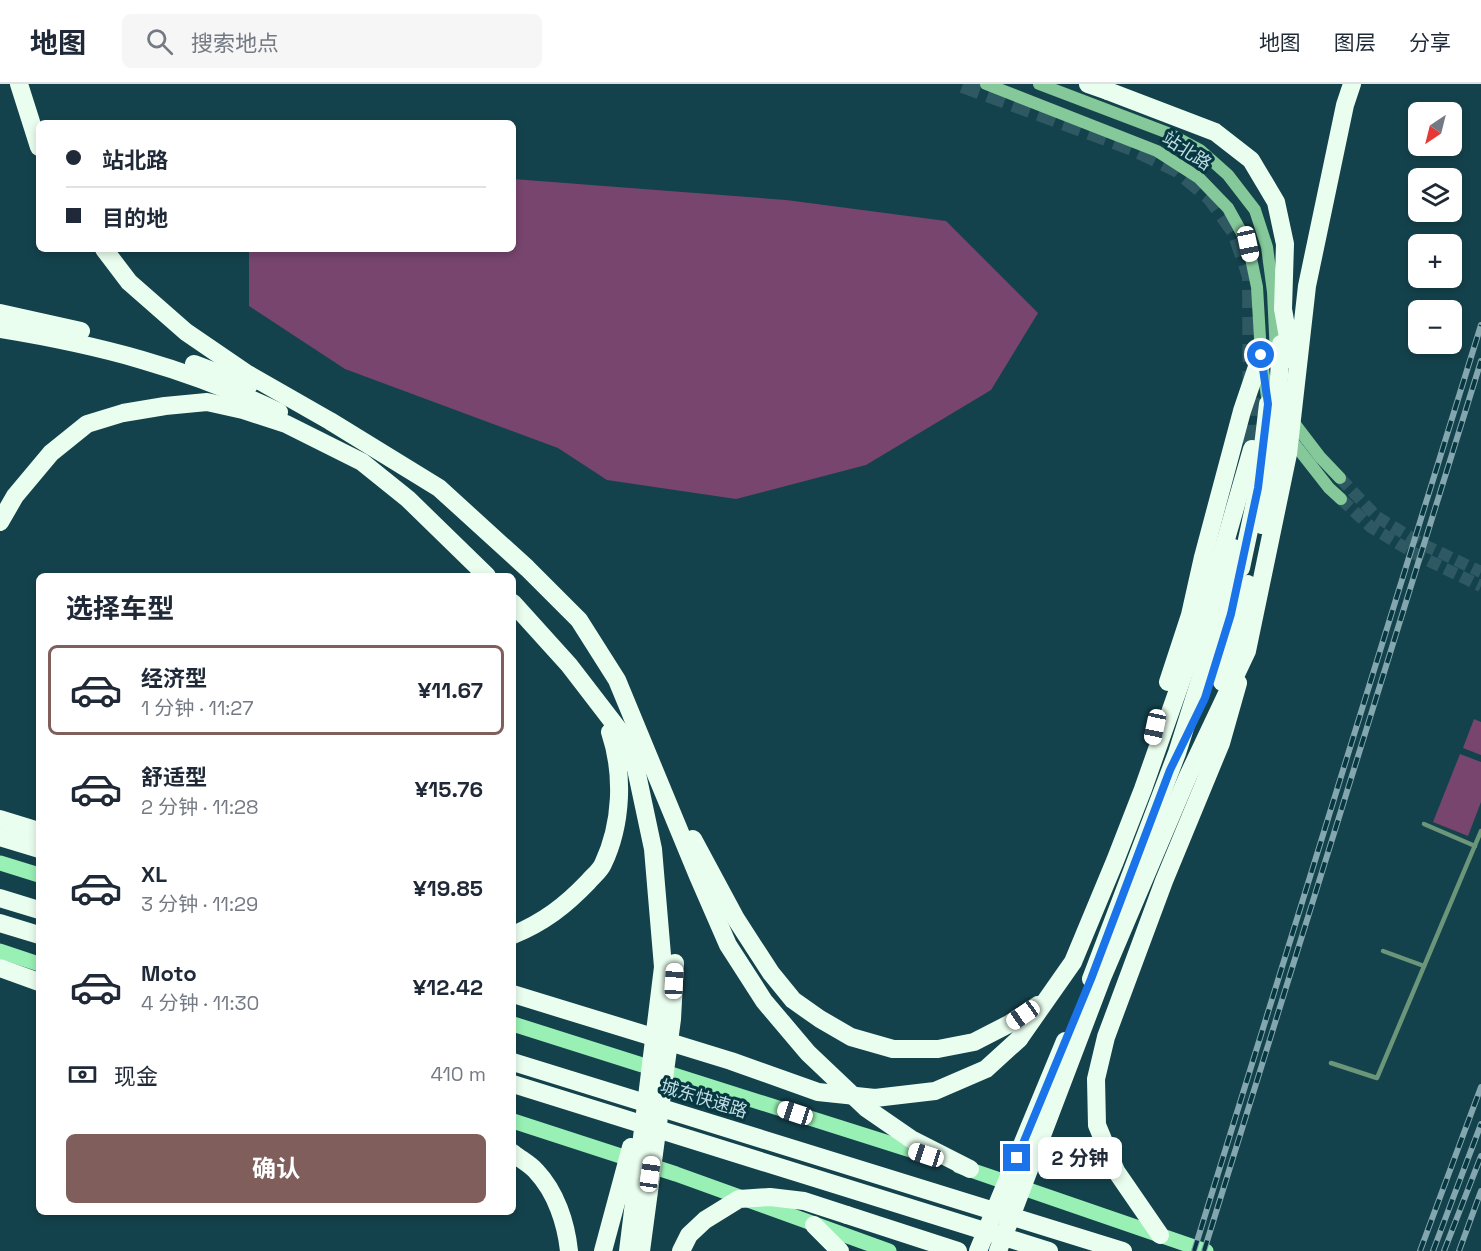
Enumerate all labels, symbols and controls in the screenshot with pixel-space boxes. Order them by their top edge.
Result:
search box [122,14,542,68]
text: 地图 [30,25,86,61]
icon: search [143,25,176,58]
text: 搜索地点 [191,29,279,57]
text: 地图 [1259,29,1301,56]
text: 图层 [1334,29,1376,56]
text: 分享 [1409,29,1451,56]
north arrow [1408,102,1462,156]
map controls [1408,102,1462,354]
street label: 站北路 [1158,126,1216,175]
text: 站北路 [102,146,168,174]
button: layers [1408,168,1462,222]
text: 目的地 [102,204,168,232]
car [1235,225,1261,263]
button: + [1408,234,1462,288]
button: − [1408,300,1462,354]
route start [1247,341,1274,368]
text: 选择车型 [66,591,174,626]
icon: car [69,663,123,717]
text: 经济型 [141,664,207,692]
text: ¥11.67 [418,676,483,704]
text: 1 分钟 · 11:27 [141,695,253,721]
car [1142,708,1168,746]
icon: car [69,762,123,816]
text: 舒适型 [141,763,207,791]
text: ¥15.76 [415,775,483,803]
text: 2 分钟 · 11:28 [141,794,259,820]
text: XL [141,860,167,888]
icon: car [69,861,123,915]
text: ¥19.85 [413,874,483,902]
text: 3 分钟 · 11:29 [141,891,258,917]
text: Moto [141,959,197,987]
icon: car [69,960,123,1014]
car [664,963,684,999]
text: ¥12.42 [413,973,483,1001]
text: 4 分钟 · 11:30 [141,990,259,1016]
car [1003,997,1043,1033]
icon: cash [66,1058,99,1091]
text: 410 m [430,1061,486,1087]
text: 现金 [114,1062,158,1090]
street label: 城东快速路 [658,1074,751,1123]
car [775,1099,815,1127]
button: 确认 [66,1134,486,1203]
callout: 2 分钟 [1038,1137,1122,1179]
car [906,1141,946,1169]
route end [1003,1144,1030,1171]
text: 2 分钟 [1052,1145,1108,1171]
car [639,1155,661,1193]

